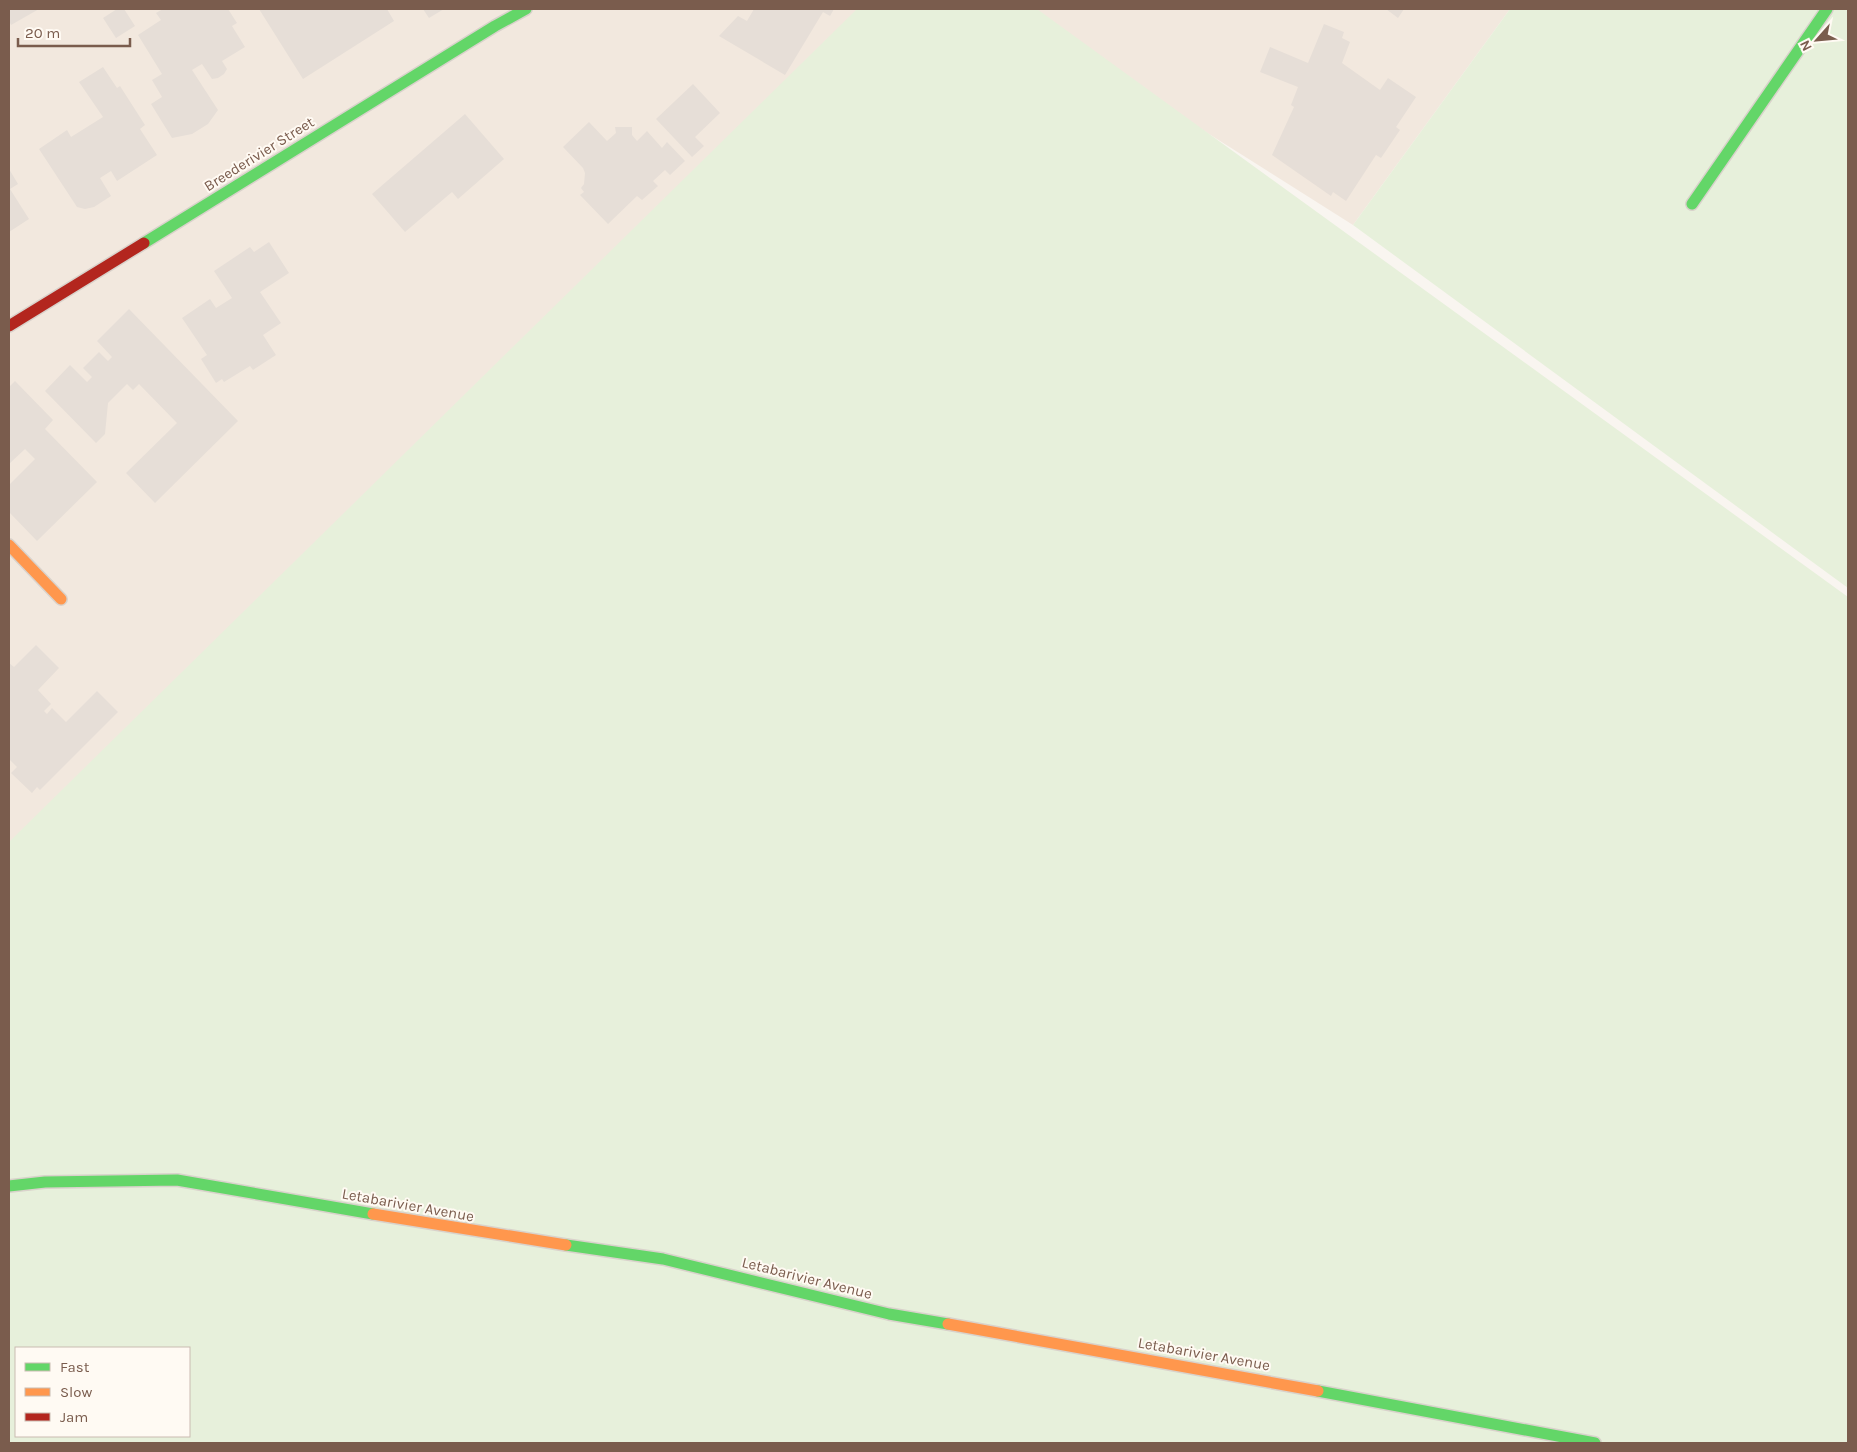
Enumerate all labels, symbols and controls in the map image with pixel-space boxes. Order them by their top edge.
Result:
scale bar [18,15,130,47]
north arrow [1792,15,1842,65]
text: 20 m [25,24,60,42]
text: N [1796,37,1816,54]
street label: Breederivier Street [201,113,318,195]
street label: Letabarivier Avenue [341,1185,475,1225]
street label: Letabarivier Avenue [740,1253,874,1303]
street label: Letabarivier Avenue [1137,1334,1271,1374]
legend [15,1347,190,1437]
text: Fast [60,1358,90,1376]
text: Slow [60,1383,92,1401]
text: Jam [60,1408,88,1426]

